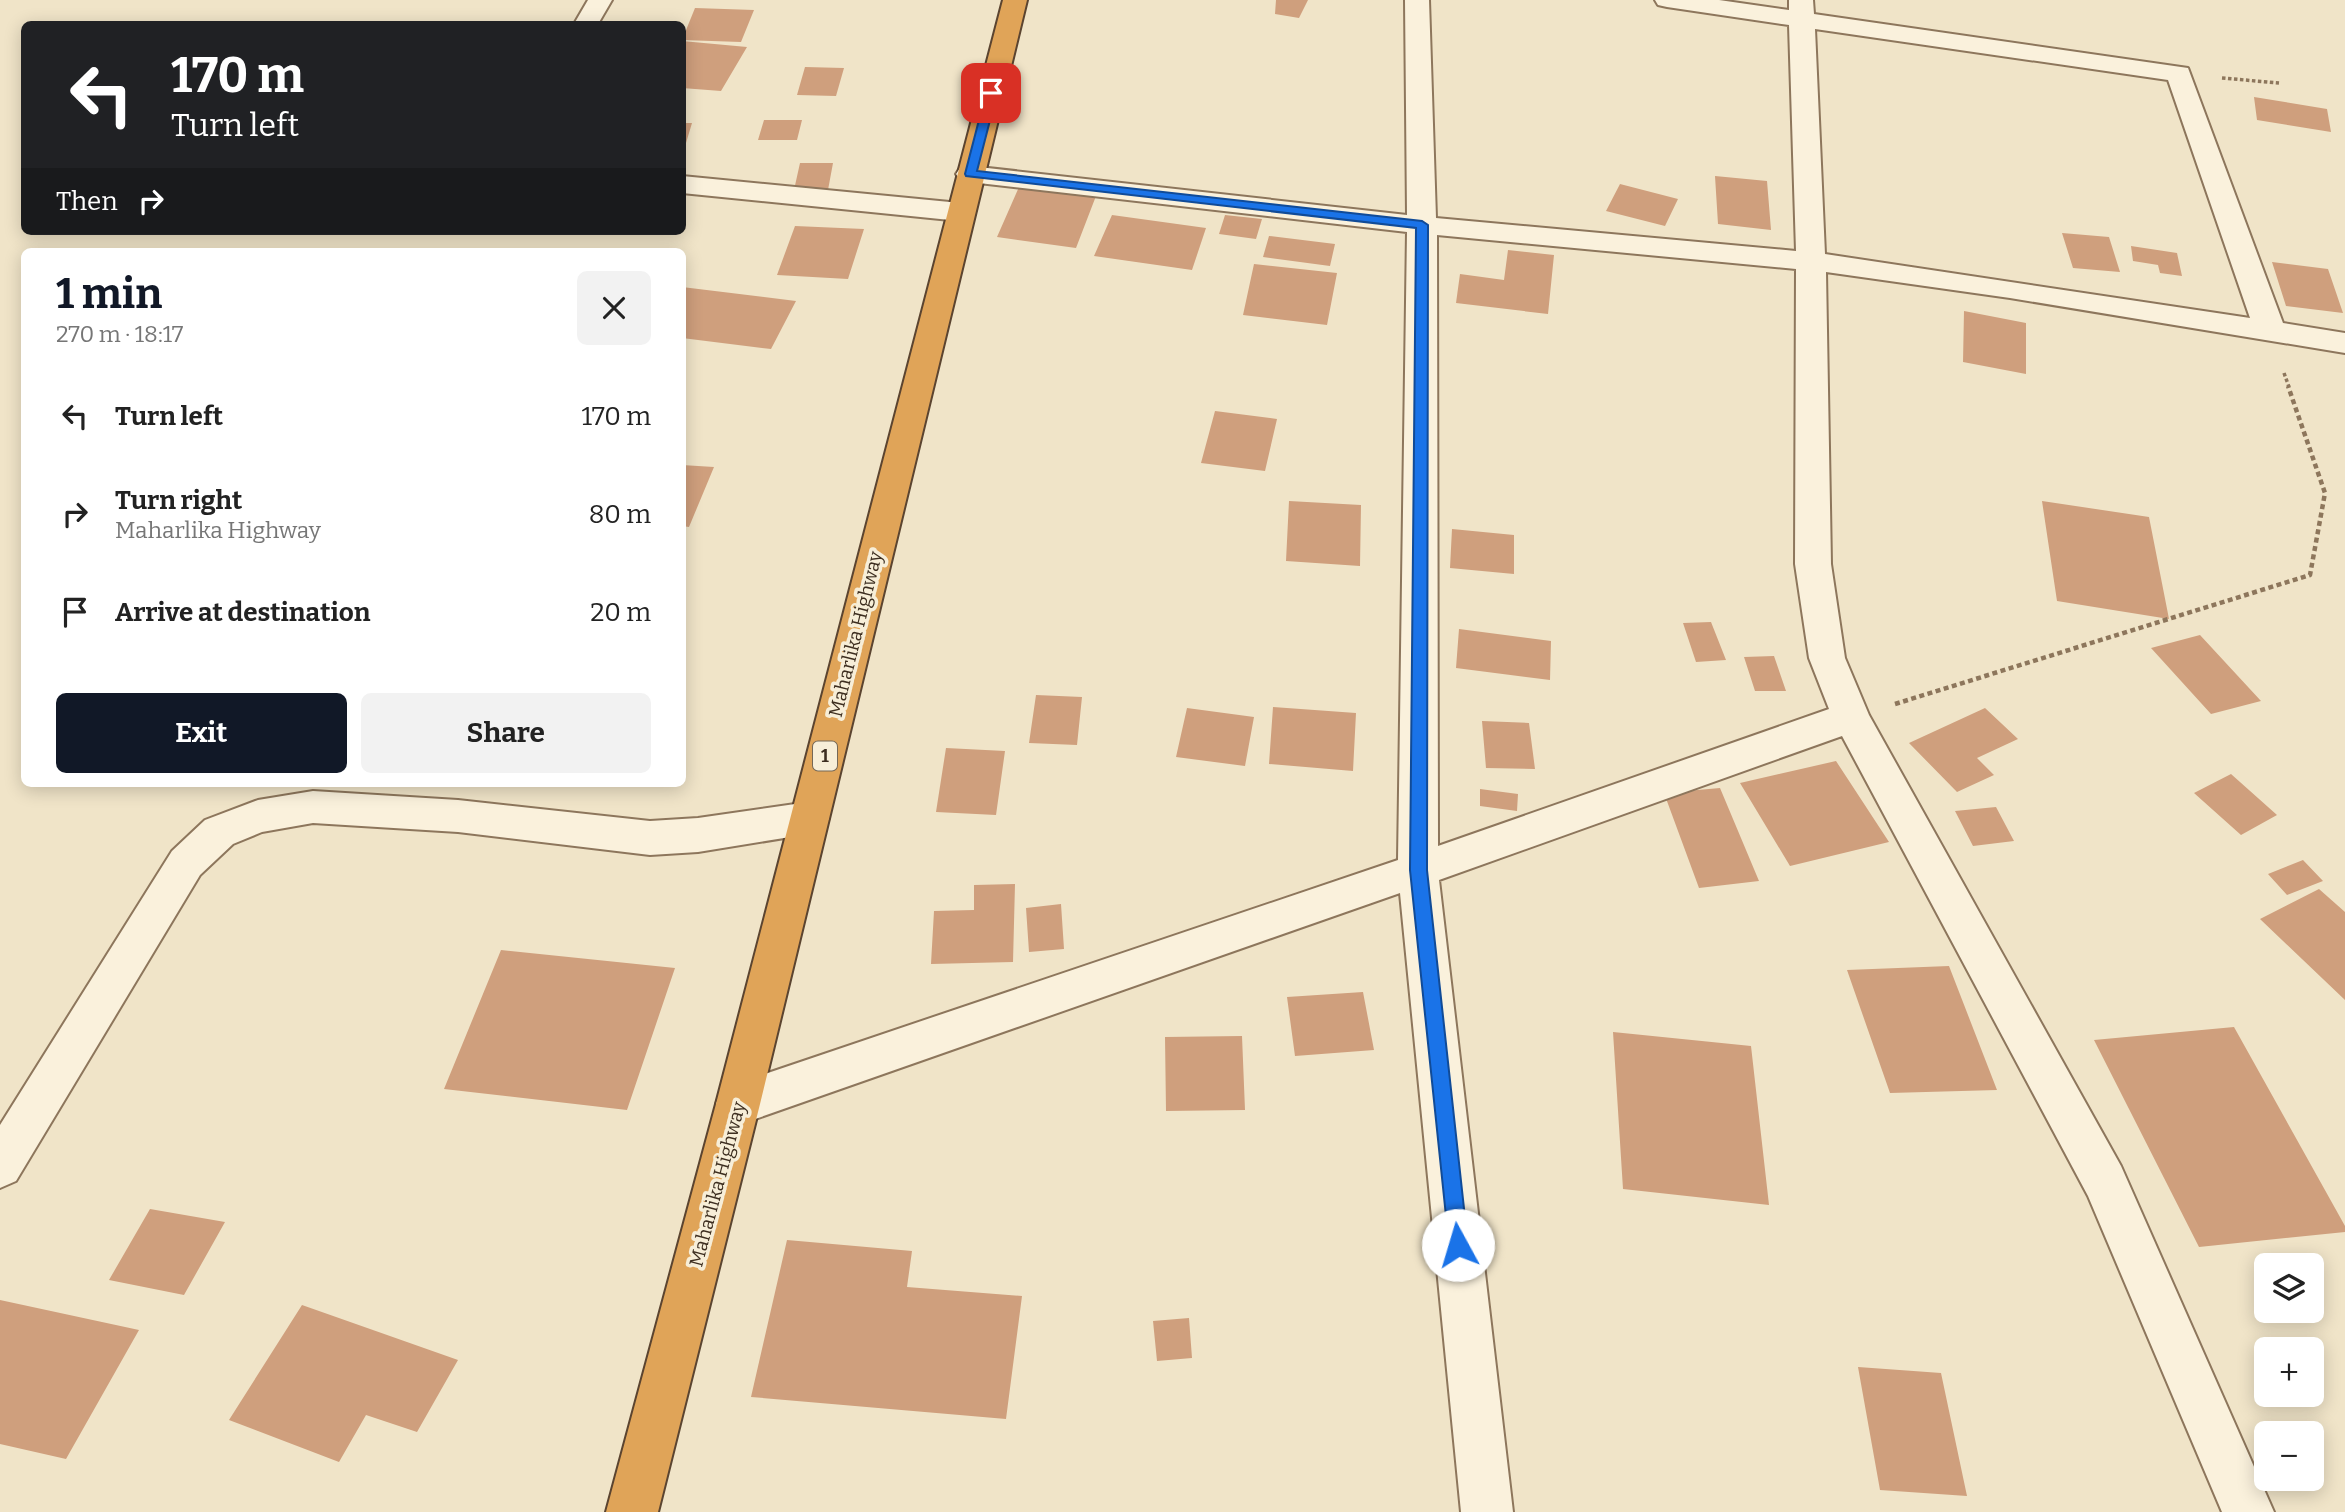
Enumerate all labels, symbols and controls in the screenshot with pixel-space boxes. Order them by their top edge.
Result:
text: 170 m [171,46,304,105]
icon: left [56,49,147,140]
pin [961,63,1021,123]
icon: arrive [972,74,1010,112]
text: Turn left [171,106,299,144]
icon: right [132,182,170,220]
text: Then [56,186,118,217]
text: 1 min [56,269,162,319]
button: close [577,271,651,345]
text: 270 m · 18:17 [56,320,183,348]
icon: left [56,397,94,435]
text: Turn left [115,401,223,432]
text: 170 m [581,401,651,432]
text: Turn right [115,485,242,516]
icon: right [56,495,94,533]
text: 80 m [589,499,651,530]
text: Maharlika Highway [115,516,321,544]
street label: Maharlika Highway [824,548,887,719]
icon: arrive [56,593,94,631]
text: Arrive at destination [115,597,370,628]
text: 20 m [590,597,651,628]
button: Exit [56,693,347,773]
button: Share [361,693,651,773]
road number: 1 [813,742,837,770]
street label: Maharlika Highway [684,1098,751,1269]
position arrow [1421,1208,1495,1282]
map controls [2254,1253,2324,1491]
button: layers [2254,1253,2324,1323]
button: + [2254,1337,2324,1407]
button: − [2254,1421,2324,1491]

